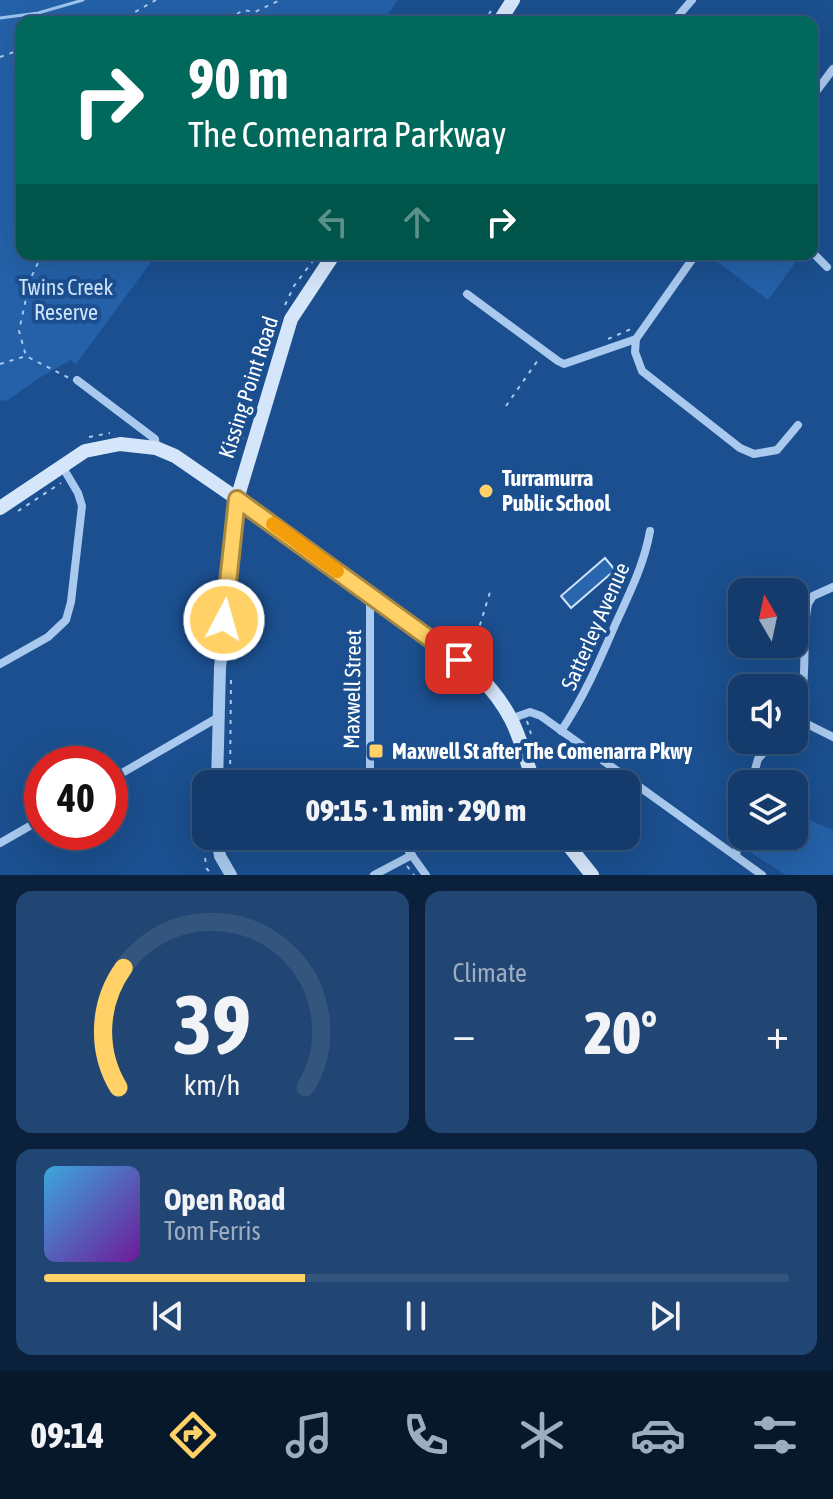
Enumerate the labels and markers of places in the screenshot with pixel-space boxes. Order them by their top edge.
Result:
place label: Turramurra Public School [502,465,612,516]
marker: Turramurra Public School [477,482,495,500]
pin [425,626,493,694]
place label: Maxwell St after The Comenarra Pkwy [392,738,692,764]
marker: Maxwell St after The Comenarra Pkwy [367,742,385,760]

